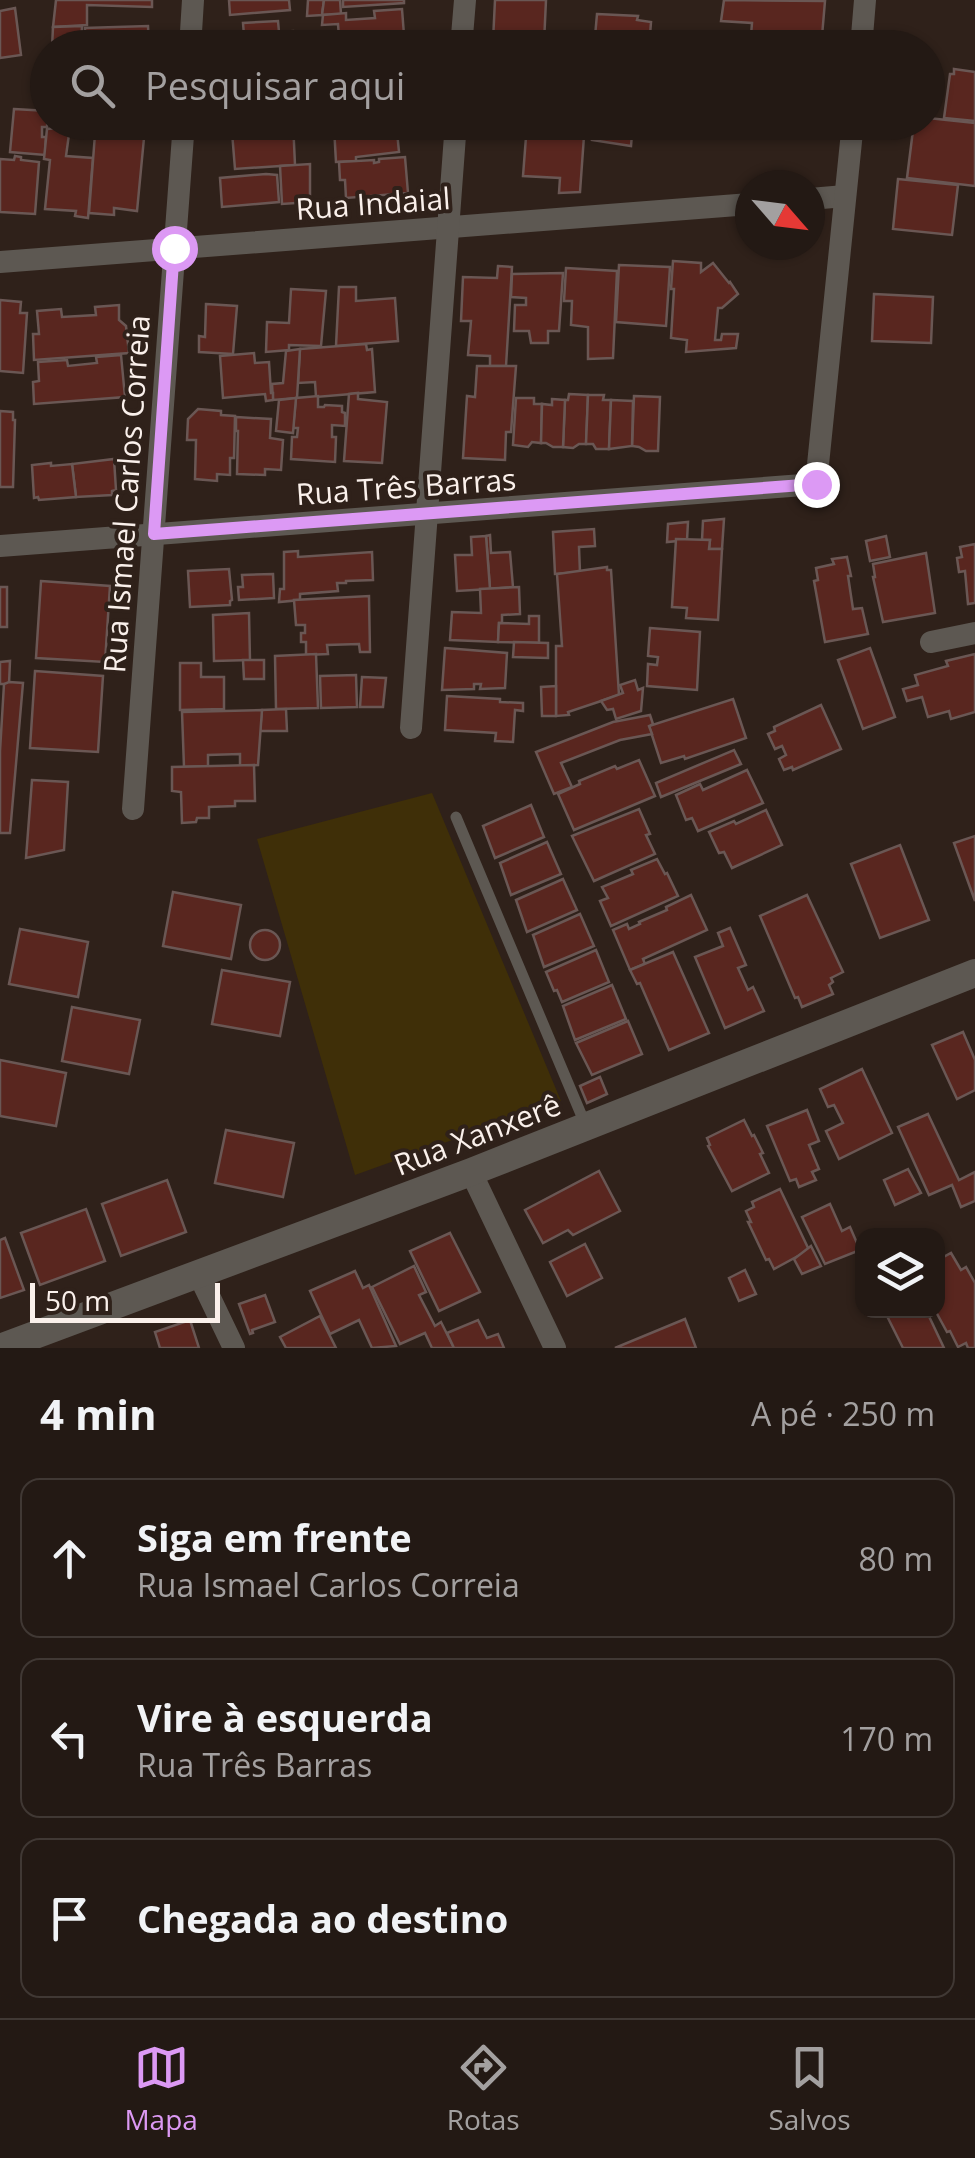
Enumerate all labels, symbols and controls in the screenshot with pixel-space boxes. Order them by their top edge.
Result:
search box [30,30,945,140]
icon: search [65,58,120,113]
text: Pesquisar aqui [145,59,405,111]
north arrow [735,170,825,260]
street label: Rua Indaial [294,177,452,229]
route start [152,226,198,272]
street label: Rua Ismael Carlos Correia [93,314,159,674]
street label: Rua Três Barras [295,458,517,514]
route end [794,462,840,508]
street label: Rua Xanxerê [388,1083,566,1185]
map controls [855,1228,945,1318]
button: layers [855,1228,945,1318]
scale bar [30,1278,220,1322]
text: 50 m [45,1281,110,1319]
text: 4 min [40,1385,157,1442]
text: A pé · 250 m [751,1392,935,1435]
text: Siga em frente [137,1511,412,1563]
icon: ahead [42,1531,97,1586]
text: 80 m [858,1537,933,1580]
text: Rua Ismael Carlos Correia [137,1563,520,1606]
text: Vire à esquerda [137,1691,433,1743]
icon: left [42,1711,97,1766]
text: 170 m [840,1717,933,1760]
text: Rua Três Barras [137,1743,372,1786]
icon: arrive [42,1891,97,1946]
text: Chegada ao destino [137,1892,508,1944]
tab: Mapa [124,2040,198,2138]
tab: Rotas [447,2040,520,2138]
tab: Salvos [768,2040,851,2138]

